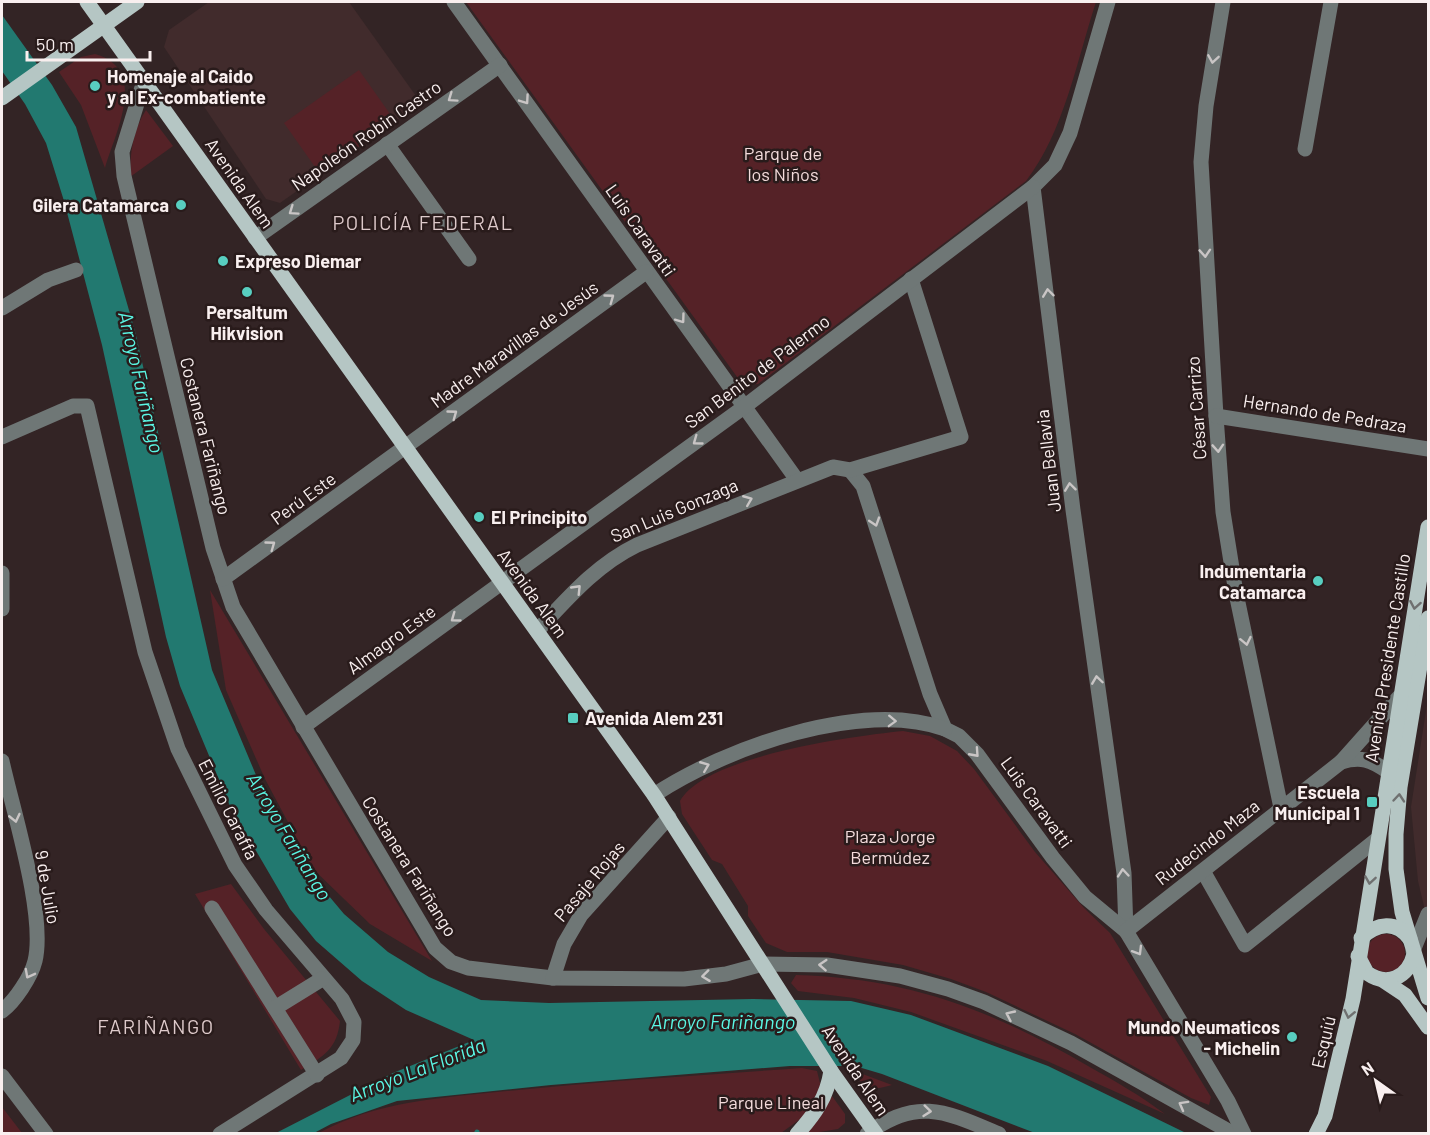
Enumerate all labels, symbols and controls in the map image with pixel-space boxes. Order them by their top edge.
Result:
scale bar [27,24,150,62]
text: 50 m [36,33,74,55]
one-way arrow [1208,55,1220,64]
place label: Homenaje al Caido y al Ex-combatiente [107,65,266,108]
street label: Napoleón Robin Castro [287,75,445,195]
marker: Homenaje al Caido y al Ex-combatiente [88,79,102,93]
one-way arrow [448,91,459,102]
one-way arrow [518,94,529,105]
street label: Avenida Alem [201,134,279,232]
park label: Parque de los Niños [744,142,822,185]
street label: Luis Caravatti [601,180,681,280]
place label: Gilera Catamarca [32,194,169,216]
marker: Gilera Catamarca [174,198,188,212]
one-way arrow [288,204,299,215]
district label: POLICÍA FEDERAL [332,210,514,234]
one-way arrow [1199,249,1212,258]
place label: Expreso Diemar [235,250,362,272]
marker: Expreso Diemar [216,254,230,268]
street label: Madre Maravillas de Jesús [426,276,602,412]
marker: Persaltum Hikvision [240,285,254,299]
one-way arrow [1042,288,1055,298]
one-way arrow [603,295,614,306]
place label: Persaltum Hikvision [206,301,288,344]
water label: Arroyo Fariñango [114,309,170,455]
street label: San Benito de Palermo [680,309,834,433]
one-way arrow [674,313,685,324]
street label: Costanera Fariñango [176,355,236,517]
street label: César Carrizo [1181,355,1211,461]
street label: Hernando de Pedraza [1242,389,1408,437]
street label: Juan Bellavia [1031,408,1065,514]
one-way arrow [446,410,457,421]
one-way arrow [693,434,704,445]
one-way arrow [1211,443,1224,452]
street label: Perú Este [266,467,340,529]
street label: San Luis Gonzaga [607,473,741,547]
one-way arrow [1064,482,1077,491]
one-way arrow [742,495,753,507]
place label: El Principito [491,506,587,528]
marker: El Principito [472,510,486,524]
one-way arrow [868,516,880,527]
one-way arrow [265,541,276,552]
street label: Avenida Alem [493,544,573,642]
street label: Avenida Presidente Castillo [1360,552,1414,764]
place label: Indumentaria Catamarca [1199,560,1306,603]
marker: Indumentaria Catamarca [1311,574,1325,588]
one-way arrow [570,585,581,596]
street label: Almagro Este [342,600,440,678]
one-way arrow [1409,600,1422,610]
one-way arrow [451,610,462,621]
one-way arrow [1239,635,1252,645]
one-way arrow [1091,675,1103,684]
place label: Avenida Alem 231 [585,707,723,729]
marker: Avenida Alem 231 [566,711,580,725]
one-way arrow [888,715,897,727]
one-way arrow [968,746,979,756]
street label: Luis Caravatti [997,752,1077,852]
street label: Emilio Caraffa [194,755,264,863]
one-way arrow [698,761,709,773]
water label: Arroyo Fariñango [242,768,338,904]
place label: Escuela Municipal 1 [1275,781,1360,824]
street label: Costanera Fariñango [358,792,462,940]
one-way arrow [1392,793,1405,802]
street label: Rudecindo Maza [1151,795,1263,889]
marker: Escuela Municipal 1 [1365,795,1379,809]
one-way arrow [7,813,20,823]
park label: Plaza Jorge Bermúdez [845,825,935,868]
street label: Pasaje Rojas [549,836,629,926]
street label: 9 de Julio [31,848,65,926]
one-way arrow [1117,868,1130,878]
one-way arrow [1364,875,1377,885]
one-way arrow [1130,945,1142,955]
one-way arrow [819,959,828,972]
one-way arrow [25,968,36,978]
one-way arrow [702,969,711,982]
water label: Arroyo Fariñango [651,1009,795,1033]
one-way arrow [1344,1009,1357,1019]
one-way arrow [1006,1010,1017,1022]
street label: Esquiú [1306,1013,1340,1071]
district label: FARIÑANGO [97,1014,215,1038]
place label: Mundo Neumaticos - Michelin [1128,1016,1280,1059]
street label: Avenida Alem [818,1020,894,1120]
marker: Mundo Neumaticos - Michelin [1285,1030,1299,1044]
water label: Arroyo La Florida [346,1032,488,1106]
north arrow [1346,1051,1406,1111]
text: N [1358,1057,1377,1079]
park label: Parque Lineal [718,1091,824,1113]
one-way arrow [1179,1101,1189,1112]
one-way arrow [922,1104,931,1117]

